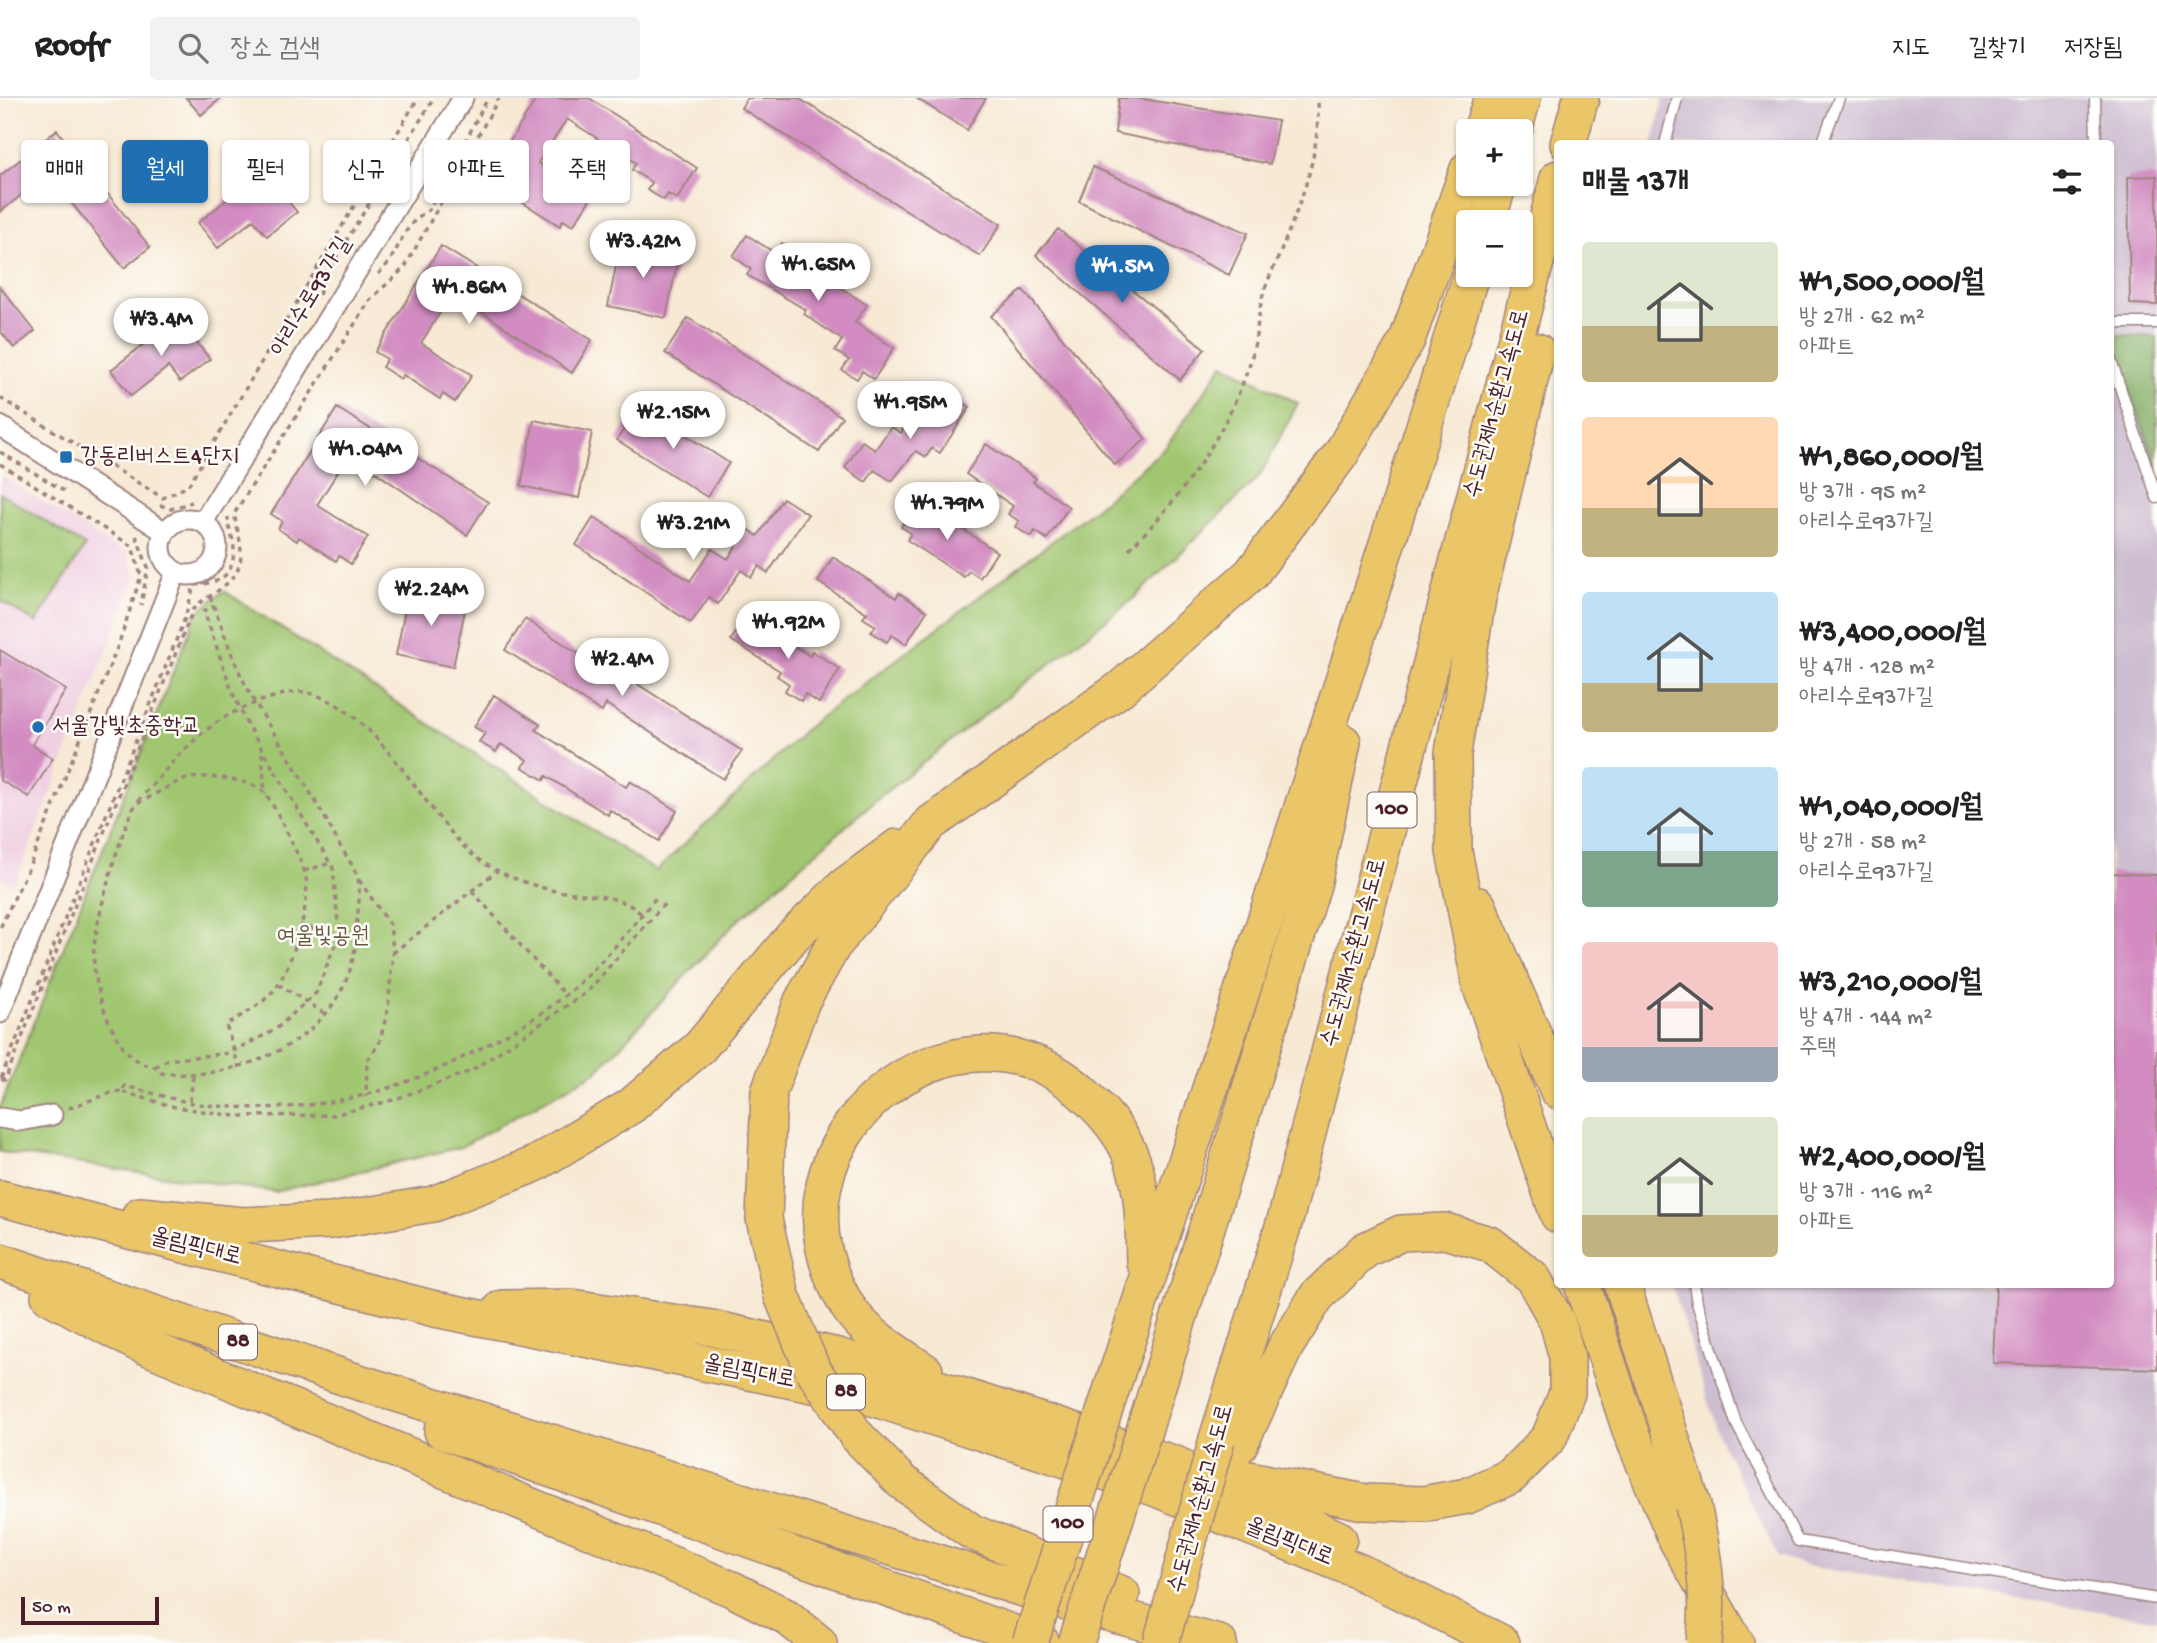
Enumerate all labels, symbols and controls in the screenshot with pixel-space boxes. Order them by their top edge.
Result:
search box [150,17,640,80]
text: Roofr [35,29,108,67]
icon: search [174,29,212,67]
text: 장소 검색 [230,35,320,66]
text: 지도 [1892,35,1930,64]
text: 길찾기 [1968,35,2026,64]
text: 저장됨 [2064,35,2122,64]
map controls [1456,119,1533,287]
button: + [1456,119,1533,196]
chip: 매매 [21,140,108,203]
chip: 월세 [122,140,208,203]
chip: 필터 [222,140,309,203]
chip: 신규 [323,140,410,203]
chip: 아파트 [424,140,529,203]
chip: 주택 [543,140,630,203]
icon: filters [2048,163,2086,201]
text: 매물 13개 [1582,167,1689,202]
button: − [1456,210,1533,287]
pin: ₩3.42M [586,220,700,280]
text: ₩3.42M [606,229,680,256]
street label: 아리수로93가길 [266,232,358,362]
pin: ₩1.65M [761,244,875,303]
pin: ₩1.5M [1073,246,1171,305]
text: ₩1.65M [781,252,855,279]
text: ₩1.5M [1091,254,1153,281]
pin: ₩1.86M [412,266,526,326]
text: ₩1,500,000/월 [1799,267,1985,302]
icon: home [1638,270,1722,354]
text: ₩1.86M [432,275,506,302]
pin: ₩3.4M [112,299,210,358]
text: 방 2개 · 62 m² [1799,305,1925,332]
text: ₩3.4M [129,307,193,334]
street label: 수도권제1순환고속도로 [1460,307,1536,501]
text: 아파트 [1799,335,1855,362]
pin: ₩1.95M [853,382,967,441]
text: ₩1.95M [873,390,947,417]
pin: ₩2.15M [616,392,730,451]
text: ₩2.15M [637,400,709,427]
pin: ₩1.04M [308,428,422,488]
text: ₩1.04M [328,437,402,464]
text: ₩1,860,000/월 [1799,442,1983,477]
place label: 강동리버스트4단지 [80,444,239,471]
icon: home [1638,445,1722,529]
marker: 강동리버스트4단지 [58,449,74,465]
text: 방 3개 · 95 m² [1799,480,1926,507]
pin: ₩1.79M [890,482,1004,542]
text: ₩1.79M [910,491,984,518]
pin: ₩3.21M [636,503,750,562]
text: 아리수로93가길 [1799,510,1934,537]
text: ₩3.21M [657,511,729,538]
pin: ₩2.24M [374,568,488,628]
text: ₩2.24M [394,577,468,604]
pin: ₩1.92M [731,602,845,661]
text: ₩1.92M [752,610,824,637]
text: ₩3,400,000/월 [1799,617,1986,652]
icon: home [1638,620,1722,704]
pin: ₩2.4M [573,638,671,698]
text: ₩2.4M [591,647,653,674]
text: 방 4개 · 128 m² [1799,655,1935,682]
text: 아리수로93가길 [1799,685,1934,712]
place label: 서울강빛초중학교 [52,714,200,741]
marker: 서울강빛초중학교 [30,719,46,735]
road number: 100 [1368,792,1416,828]
text: ₩1,040,000/월 [1799,792,1983,827]
icon: home [1638,795,1722,879]
text: 방 2개 · 58 m² [1799,830,1926,857]
street label: 수도권제1순환고속도로 [1317,856,1393,1050]
text: 아리수로93가길 [1799,860,1934,887]
park label: 여울빛공원 [277,924,369,951]
text: ₩3,210,000/월 [1799,967,1982,1002]
icon: home [1638,970,1722,1054]
text: 방 4개 · 144 m² [1799,1005,1932,1032]
text: 주택 [1799,1035,1836,1062]
text: ₩2,400,000/월 [1799,1142,1986,1177]
icon: home [1638,1145,1722,1229]
text: 방 3개 · 116 m² [1799,1180,1933,1207]
text: 아파트 [1799,1210,1855,1237]
street label: 올림픽대로 [148,1224,244,1272]
road number: 88 [219,1324,257,1360]
street label: 올림픽대로 [701,1351,797,1395]
road number: 88 [827,1374,865,1410]
street label: 수도권제1순환고속도로 [1164,1402,1240,1596]
road number: 100 [1044,1506,1092,1542]
street label: 올림픽대로 [1241,1513,1337,1573]
scale bar [21,1594,159,1626]
text: 50 m [32,1597,71,1620]

